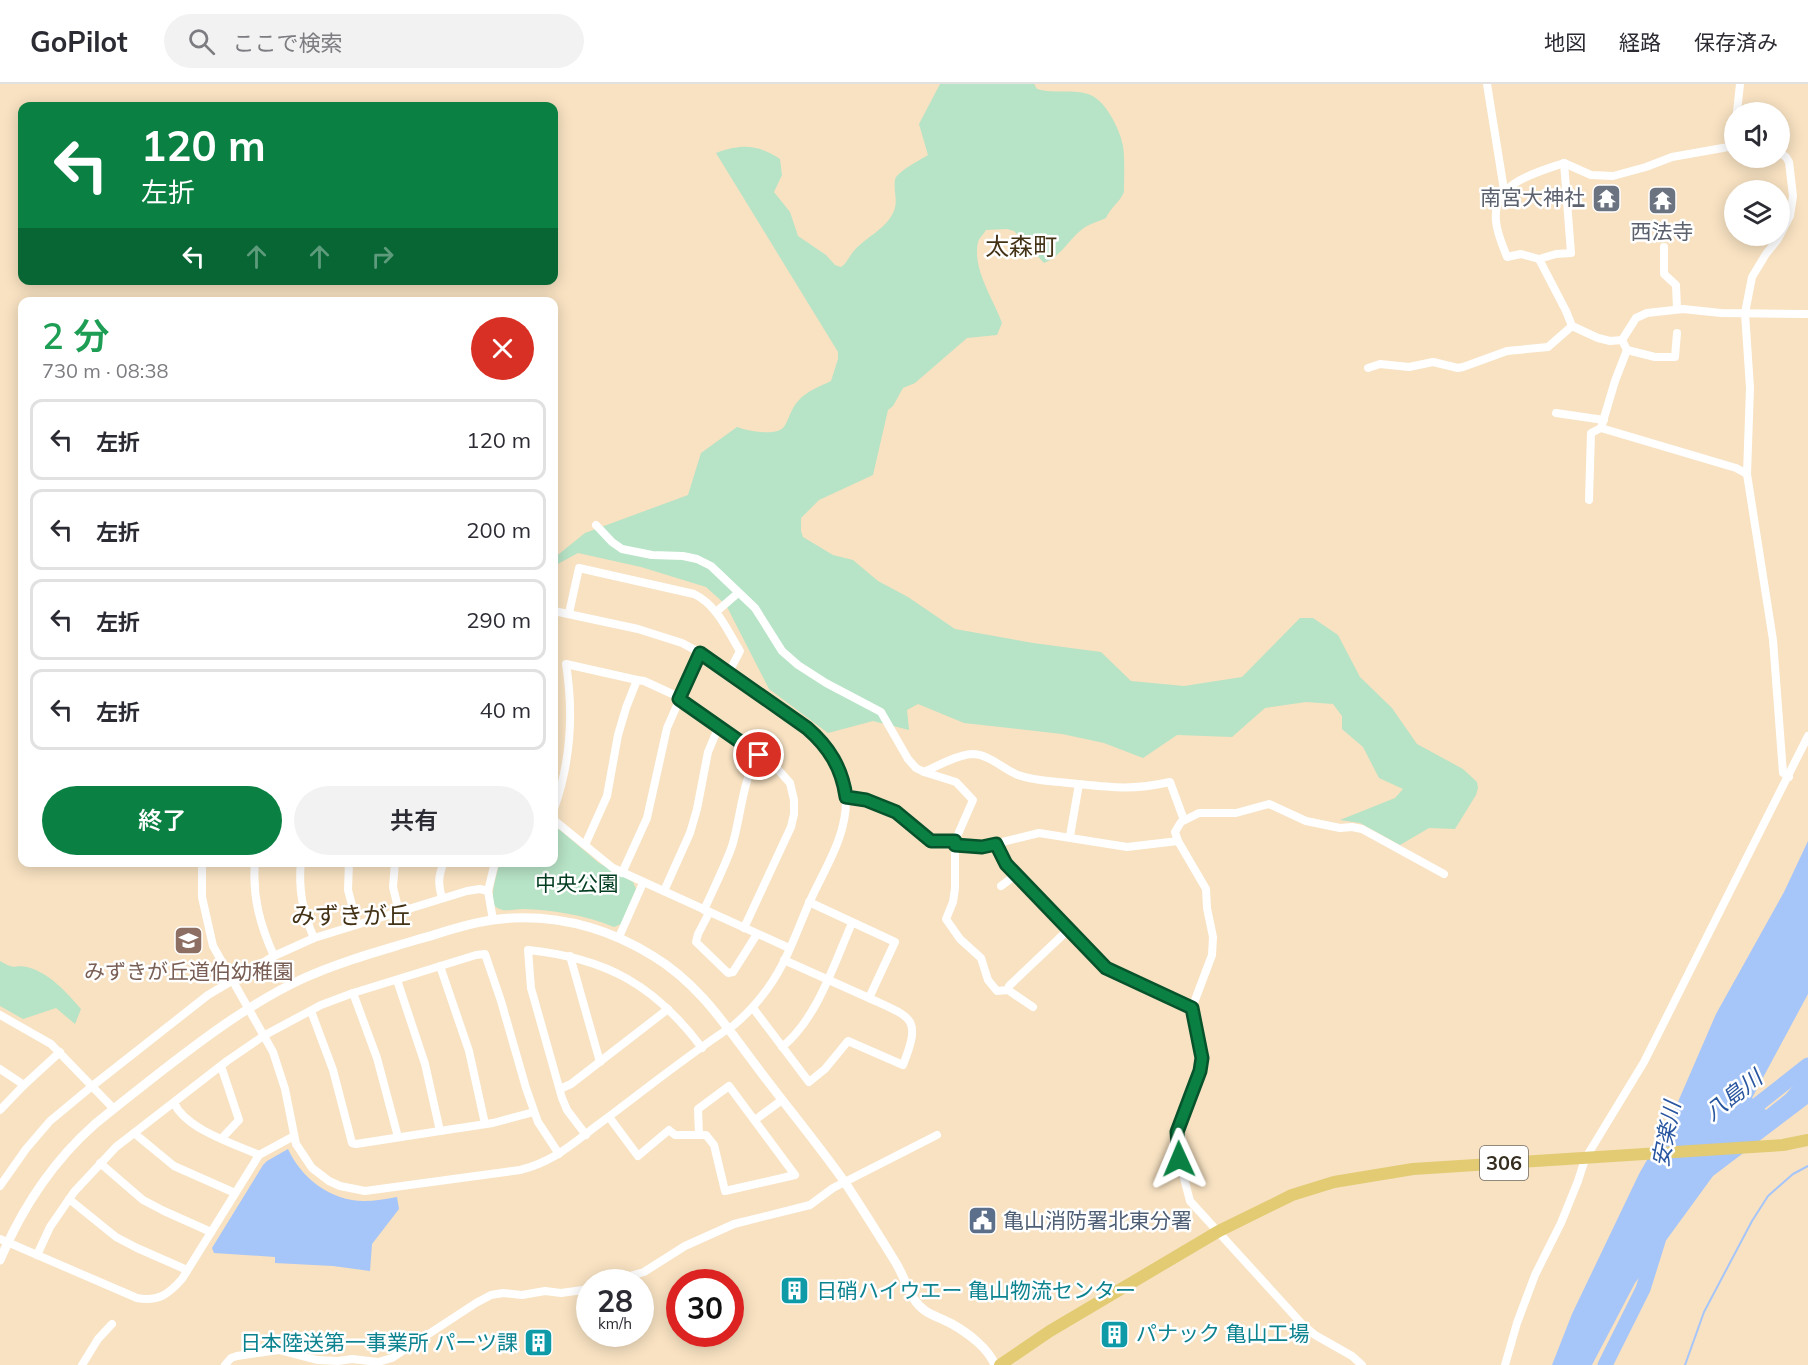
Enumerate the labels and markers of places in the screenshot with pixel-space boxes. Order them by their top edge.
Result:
temple icon: 南宮大神社 [1590,182,1622,214]
place label: 南宮大神社 [1480,184,1585,210]
temple icon: 西法寺 [1646,185,1678,217]
place label: 西法寺 [1631,218,1694,244]
pin [733,729,784,780]
school or university icon: みずきが丘道伯幼稚園 [173,925,205,957]
place label: みずきが丘道伯幼稚園 [84,958,294,984]
public building icon: 亀山消防署北東分署 [966,1205,998,1237]
place label: 亀山消防署北東分署 [1003,1207,1192,1233]
building icon: 日硝ハイウエー 亀山物流センター [779,1275,811,1307]
place label: 日硝ハイウエー 亀山物流センター [816,1277,1136,1303]
building icon: パナック 亀山工場 [1099,1318,1131,1350]
place label: パナック 亀山工場 [1136,1320,1309,1346]
building icon: 日本陸送第一事業所 パーツ課 [523,1327,555,1359]
place label: 日本陸送第一事業所 パーツ課 [240,1329,518,1355]

